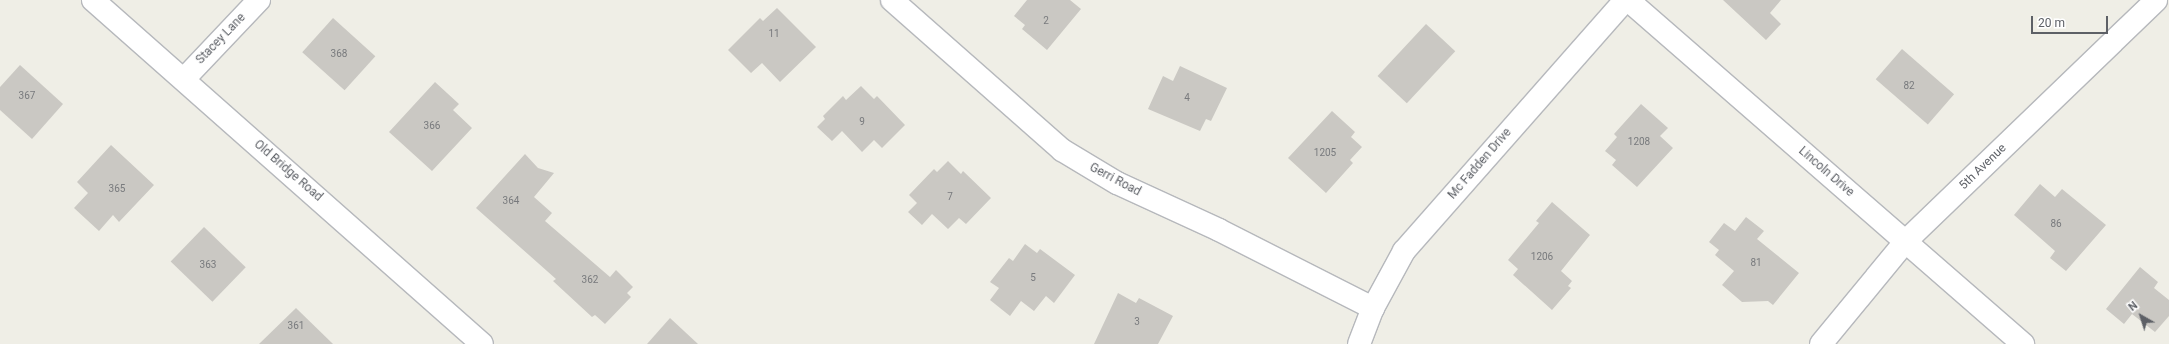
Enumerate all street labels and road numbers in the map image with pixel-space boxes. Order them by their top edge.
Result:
street label: Stacey Lane [193,11,249,67]
street label: Mc Fadden Drive [1445,126,1515,202]
street label: Old Bridge Road [251,137,325,205]
street label: 5th Avenue [1957,141,2009,193]
street label: Lincoln Drive [1795,144,1857,200]
street label: Gerri Road [1087,160,1143,200]

